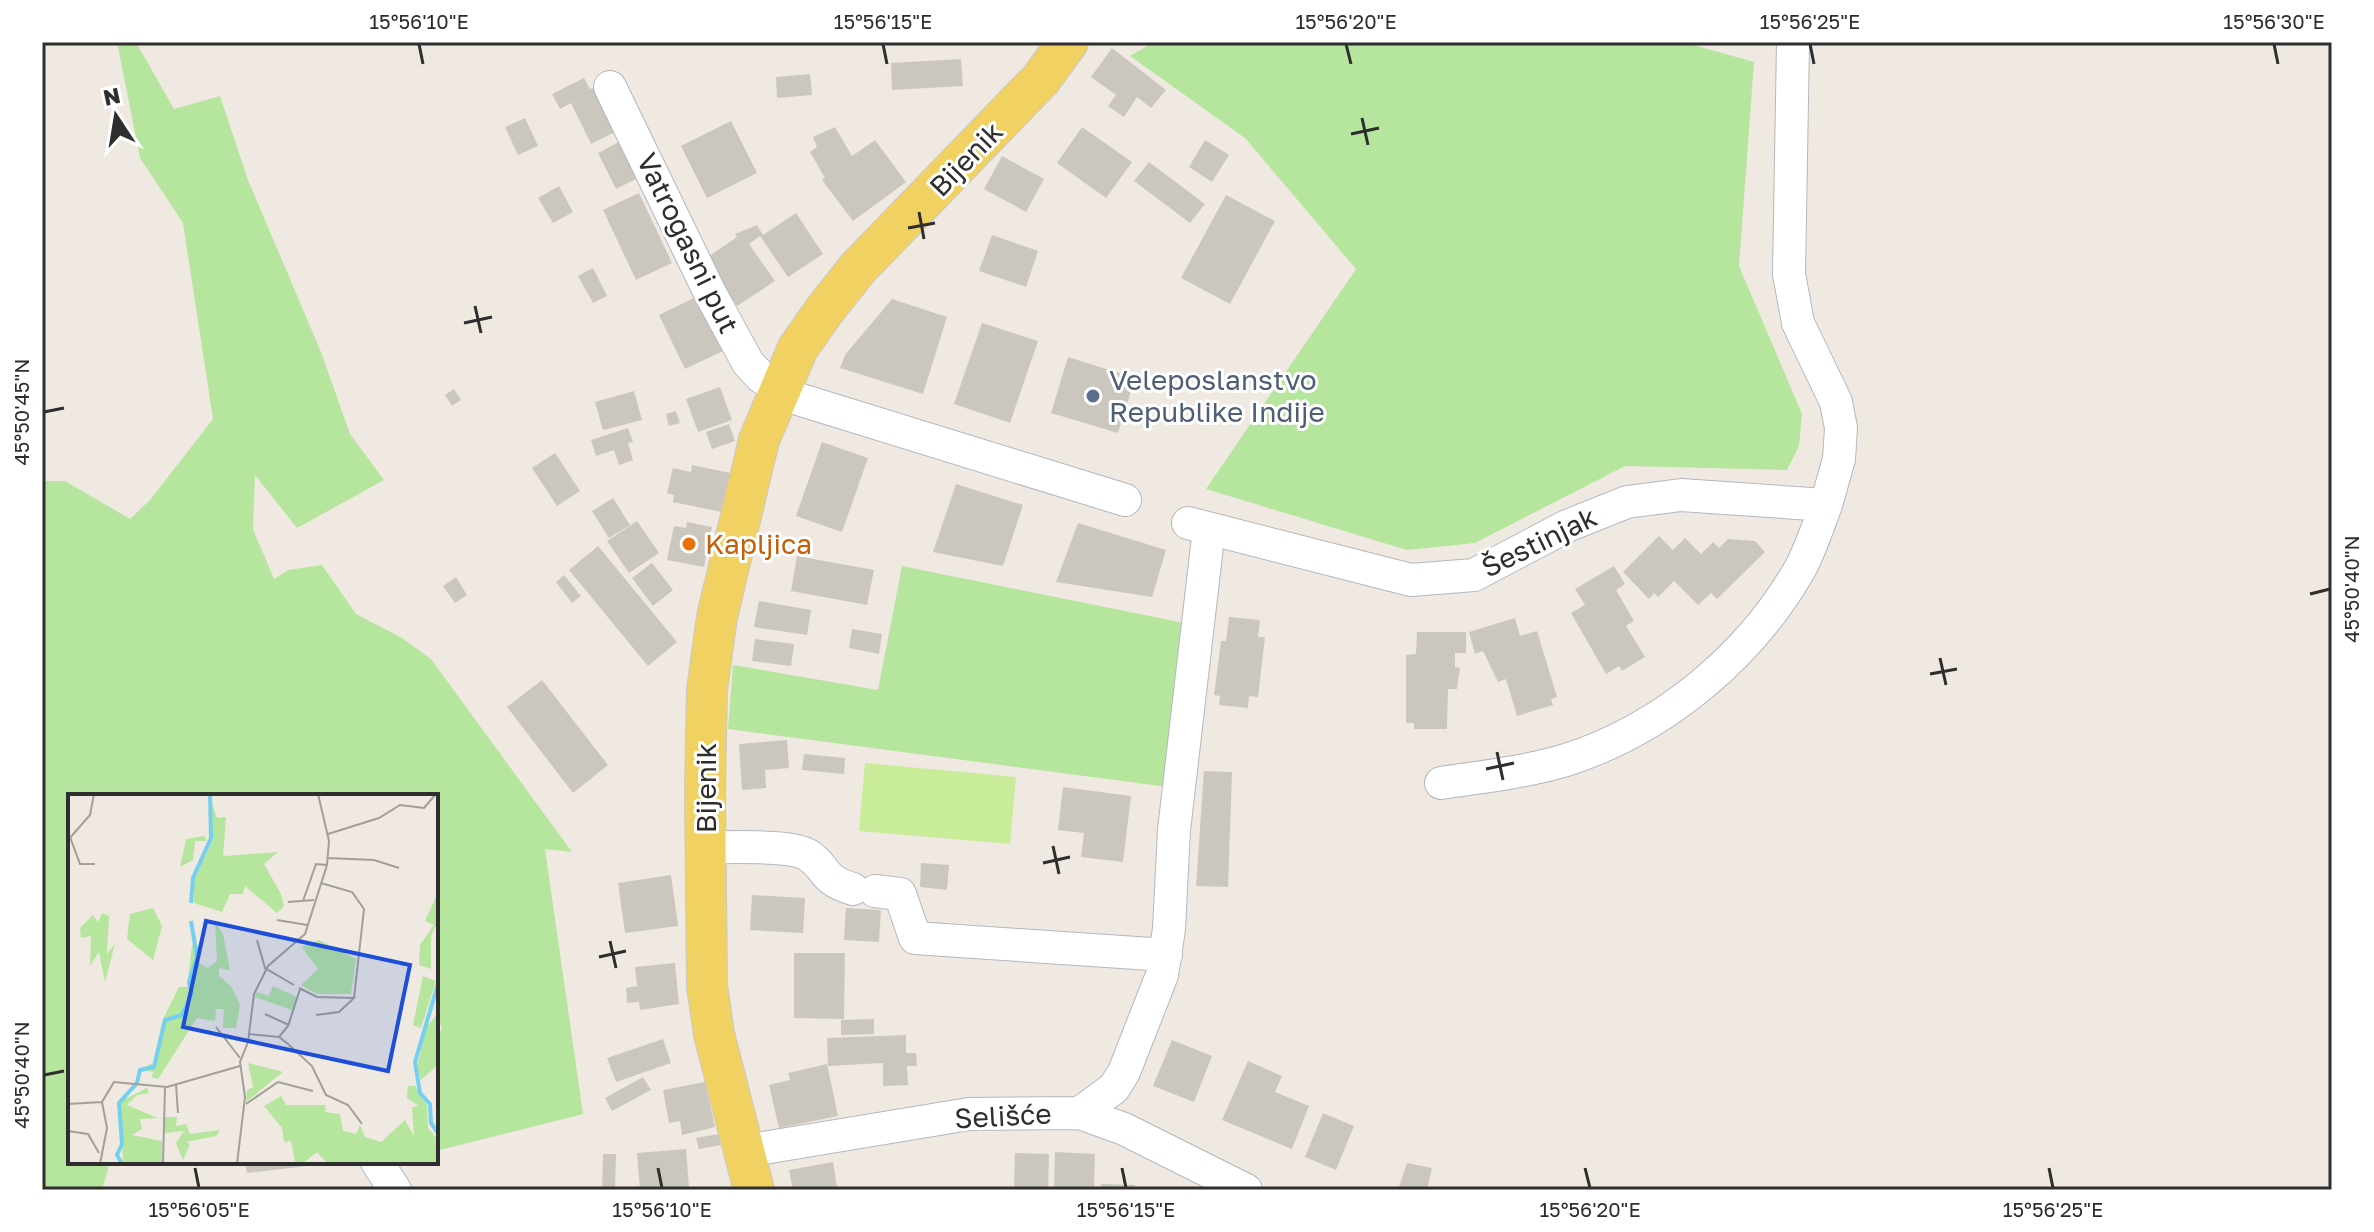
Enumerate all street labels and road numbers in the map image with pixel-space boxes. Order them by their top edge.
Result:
street label: Bijenik [922,114,1009,203]
street label: Vatrogasni put [631,147,746,338]
street label: Šestinjak [1476,499,1602,584]
street label: Bijenik [689,743,722,833]
street label: Selišće [954,1096,1052,1135]

